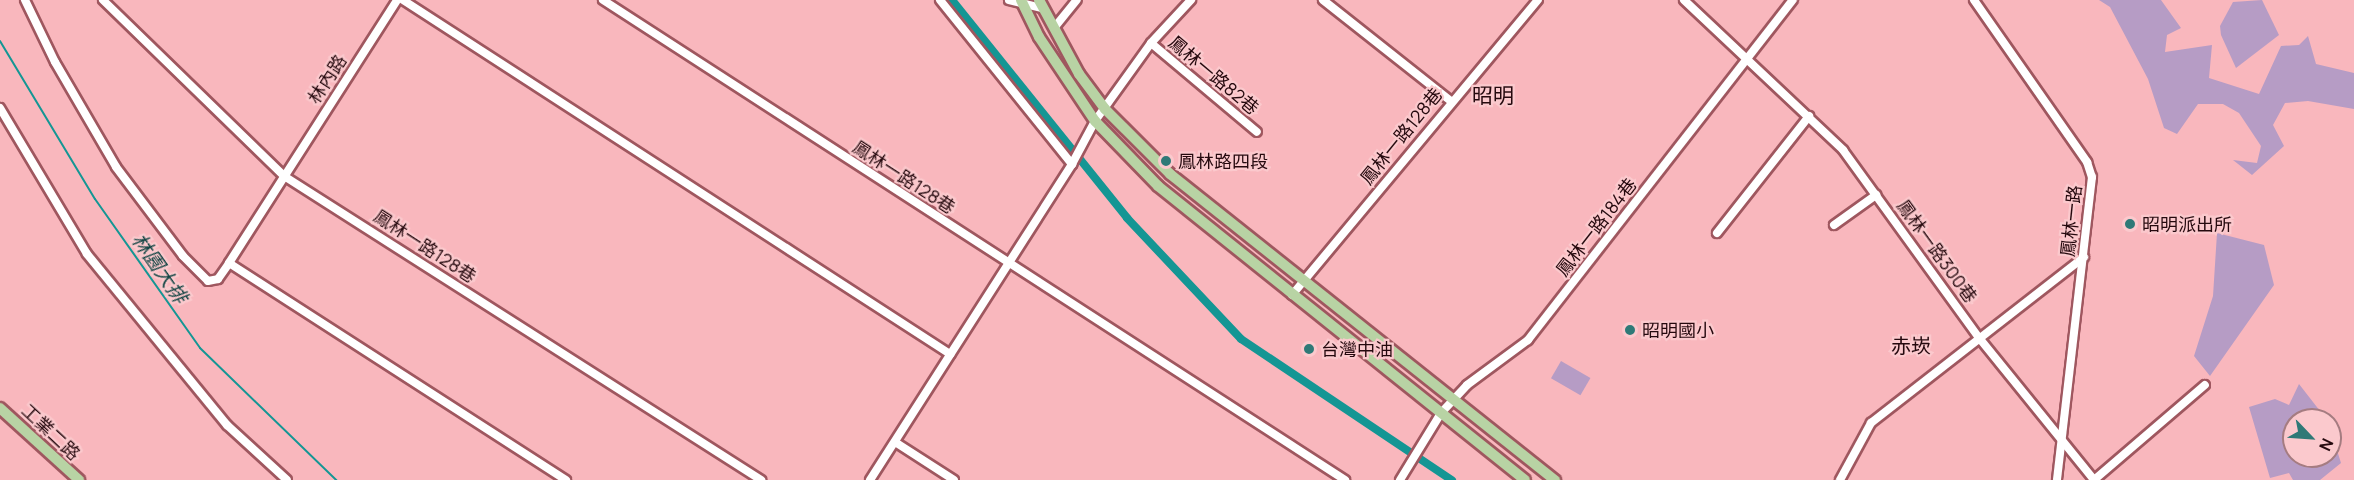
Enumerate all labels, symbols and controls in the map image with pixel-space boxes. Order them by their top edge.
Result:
street label: 鳳林一路82巷 [1165,31,1263,119]
street label: 林內路 [303,50,351,108]
district label: 昭明 [1472,82,1514,108]
street label: 鳳林一路128巷 [1356,83,1446,189]
street label: 鳳林一路128巷 [849,136,959,218]
place label: 鳳林路四段 [1178,150,1268,172]
marker: 鳳林路四段 [1159,154,1173,168]
street label: 鳳林一路184巷 [1551,174,1641,280]
street label: 鳳林一路 [2056,184,2086,258]
street label: 鳳林一路300巷 [1892,195,1982,307]
street label: 鳳林一路128巷 [370,205,480,287]
place label: 昭明派出所 [2142,213,2232,235]
marker: 昭明派出所 [2123,217,2137,231]
water label: 林園大排 [127,228,193,308]
place label: 昭明國小 [1642,319,1714,341]
marker: 昭明國小 [1623,323,1637,337]
district label: 赤崁 [1891,333,1931,357]
place label: 台灣中油 [1321,338,1393,360]
marker: 台灣中油 [1302,342,1316,356]
street label: 工業二路 [17,400,85,464]
north arrow [2282,408,2342,468]
text: N [2314,435,2339,455]

